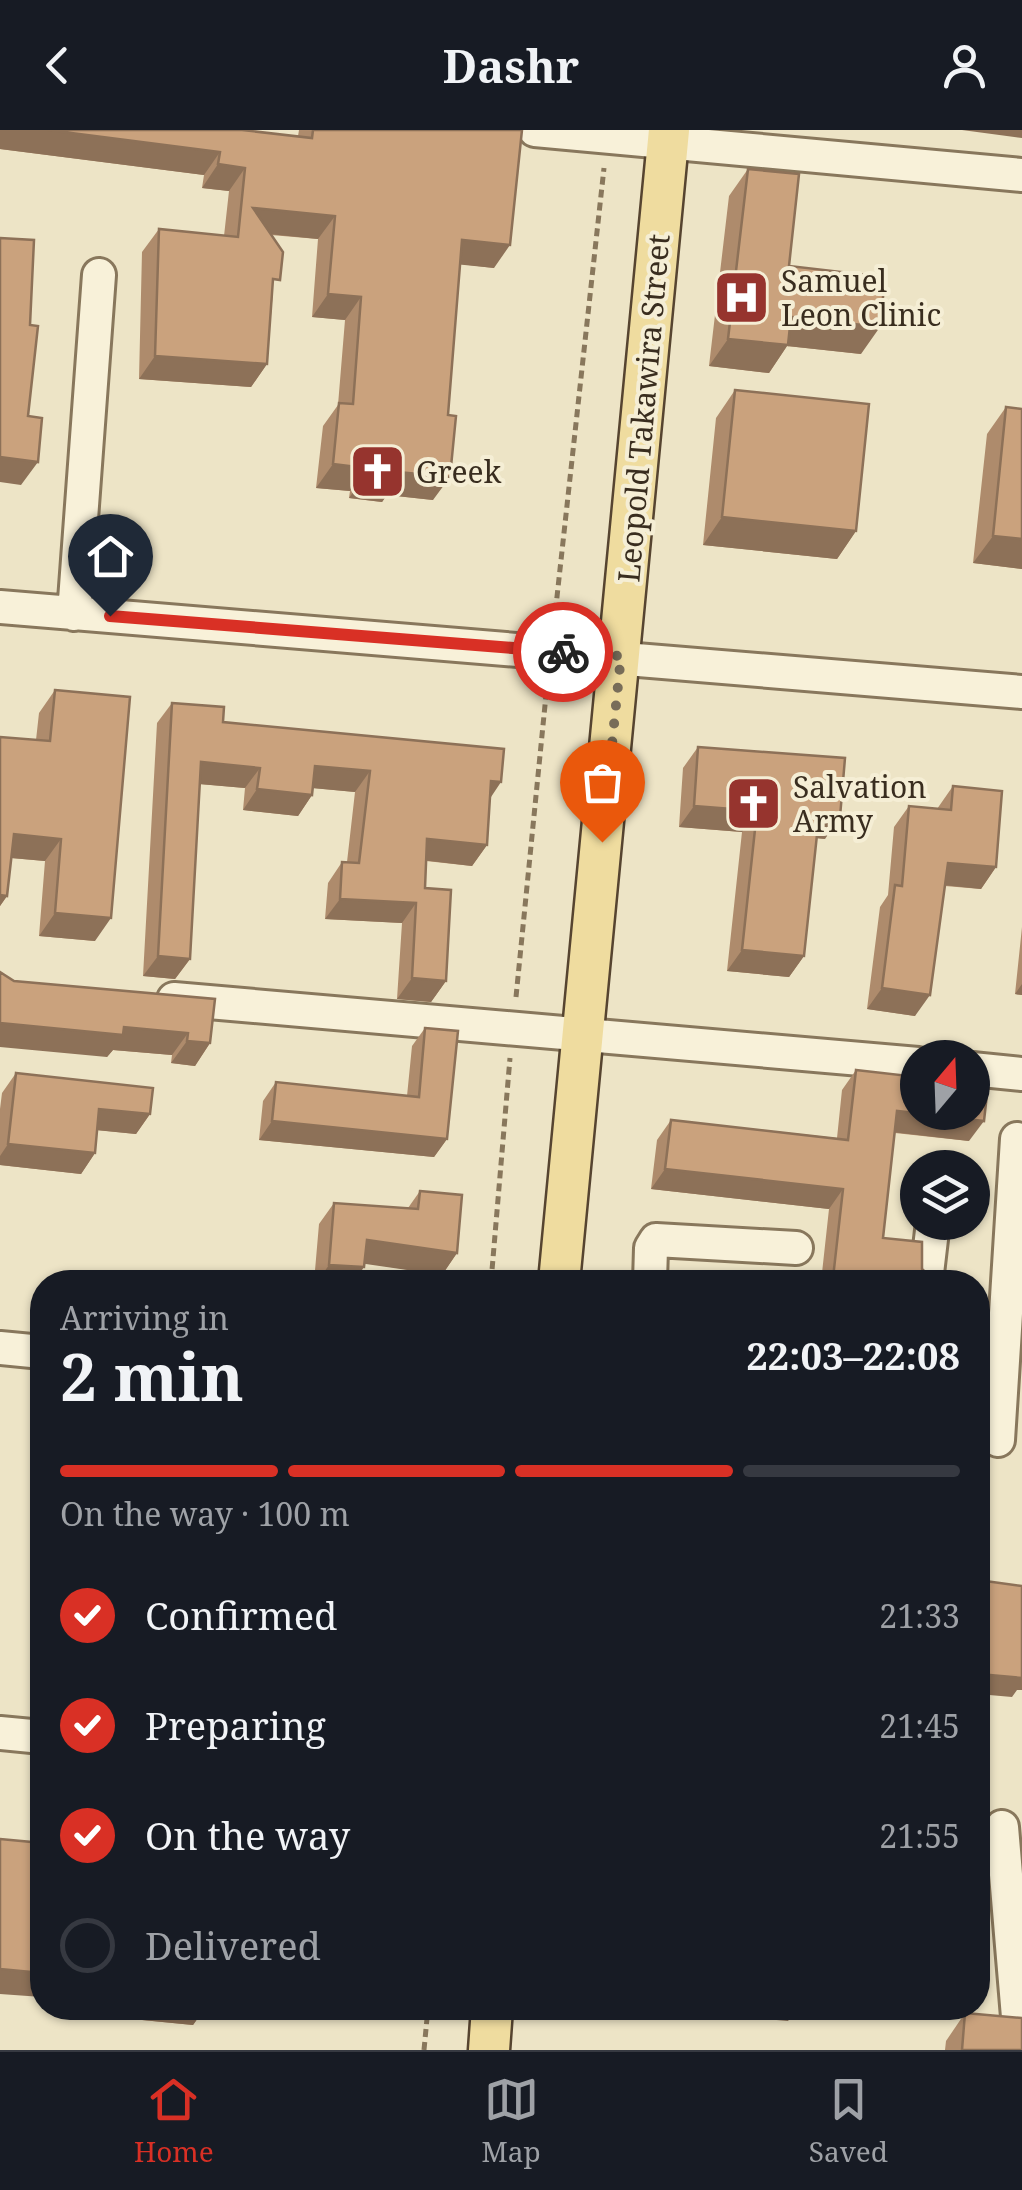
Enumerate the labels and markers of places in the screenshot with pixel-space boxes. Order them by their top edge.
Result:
place label: Samuel Leon Clinic [781,260,941,335]
hospital icon: Samuel Leon Clinic [712,267,772,327]
church icon: Greek [347,441,407,501]
place label: Greek [416,451,502,492]
pin [68,514,153,617]
pin [560,740,645,843]
place label: Salvation Army [793,766,927,841]
church icon: Salvation Army [724,773,784,833]

